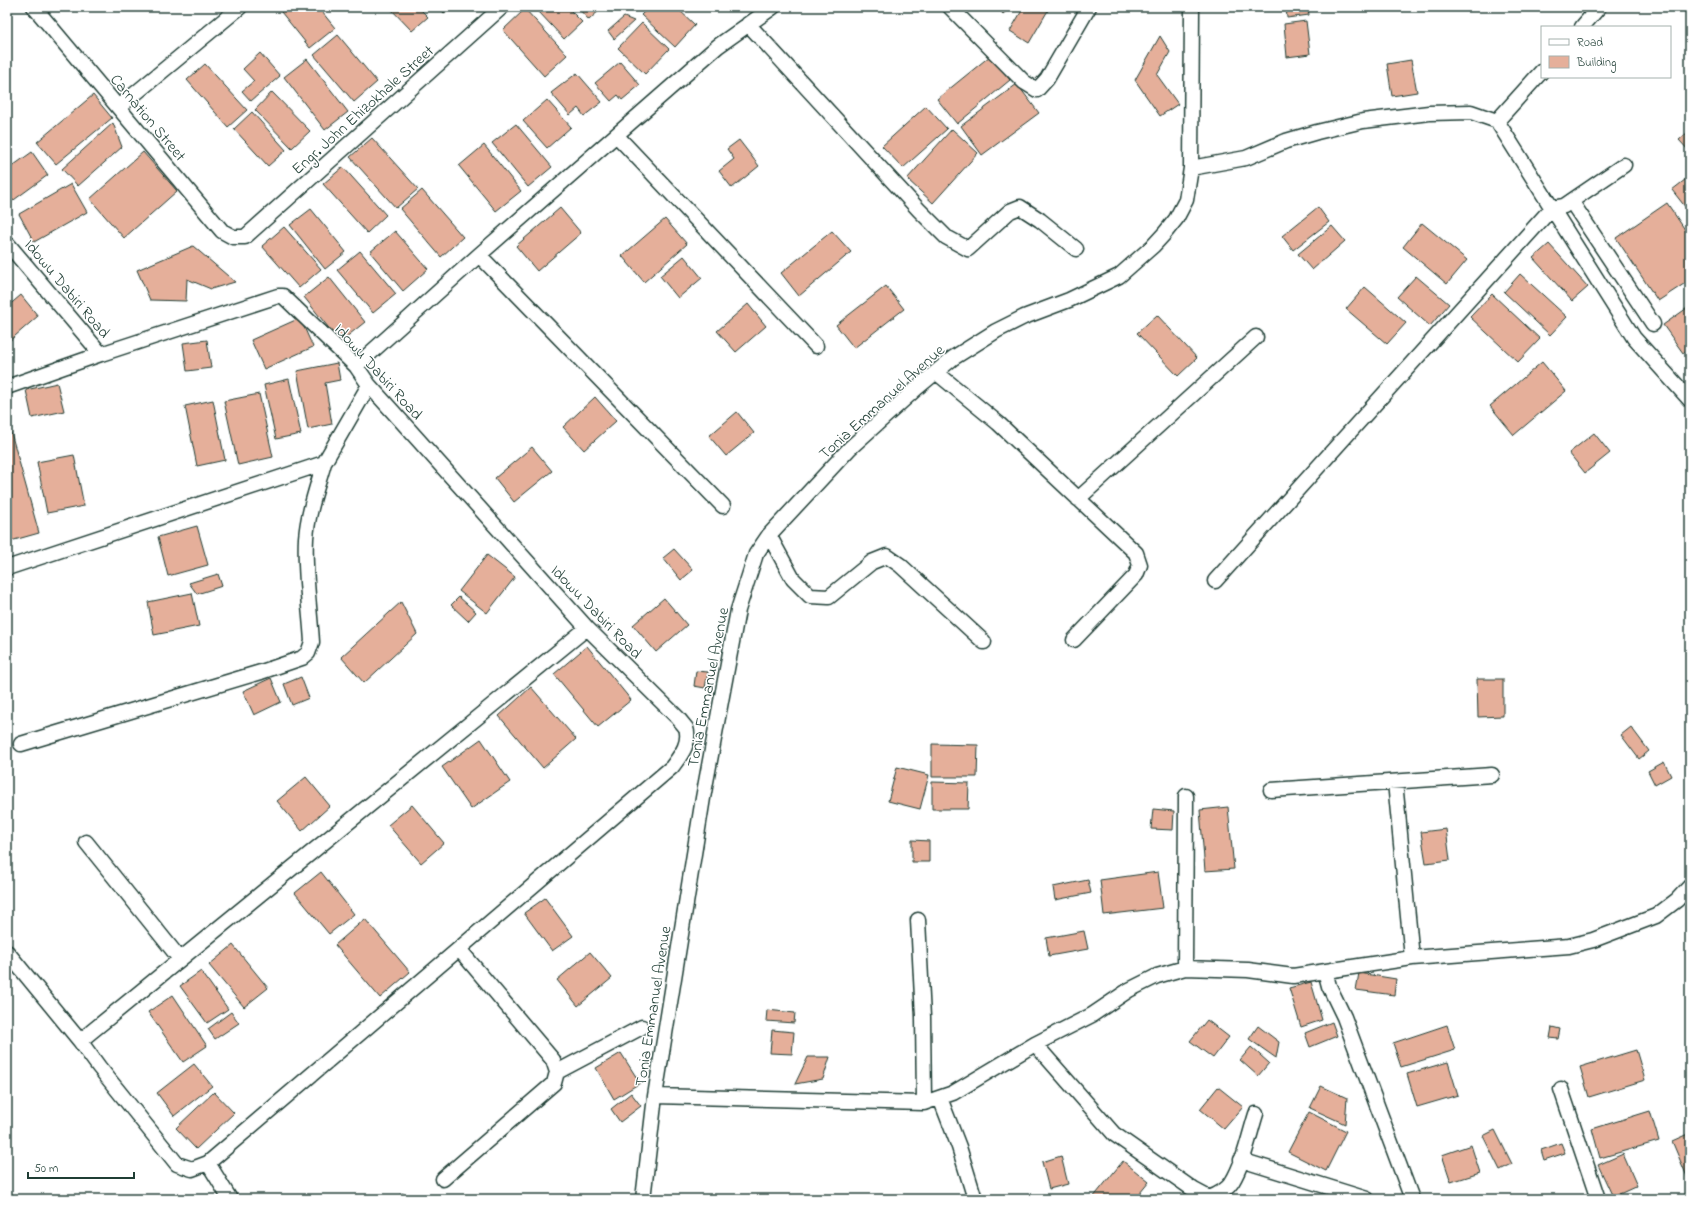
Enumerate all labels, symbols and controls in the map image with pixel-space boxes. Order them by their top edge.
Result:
legend [1541,26,1671,78]
text: Road [1577,34,1603,52]
street label: Engr. John Ehizokhale Street [287,39,440,181]
text: Building [1576,54,1616,73]
street label: Carnation Street [104,69,192,168]
street label: Idowu Dabiri Road [18,234,115,344]
street label: Idowu Dabiri Road [327,319,428,426]
street label: Tonia Emmanuel Avenue [814,339,951,466]
street label: Idowu Dabiri Road [544,560,647,665]
street label: Tonia Emmanuel Avenue [682,605,736,769]
street label: Tonia Emmanuel Avenue [629,924,679,1088]
scale bar [28,1154,134,1180]
text: 50 m [34,1160,58,1178]

